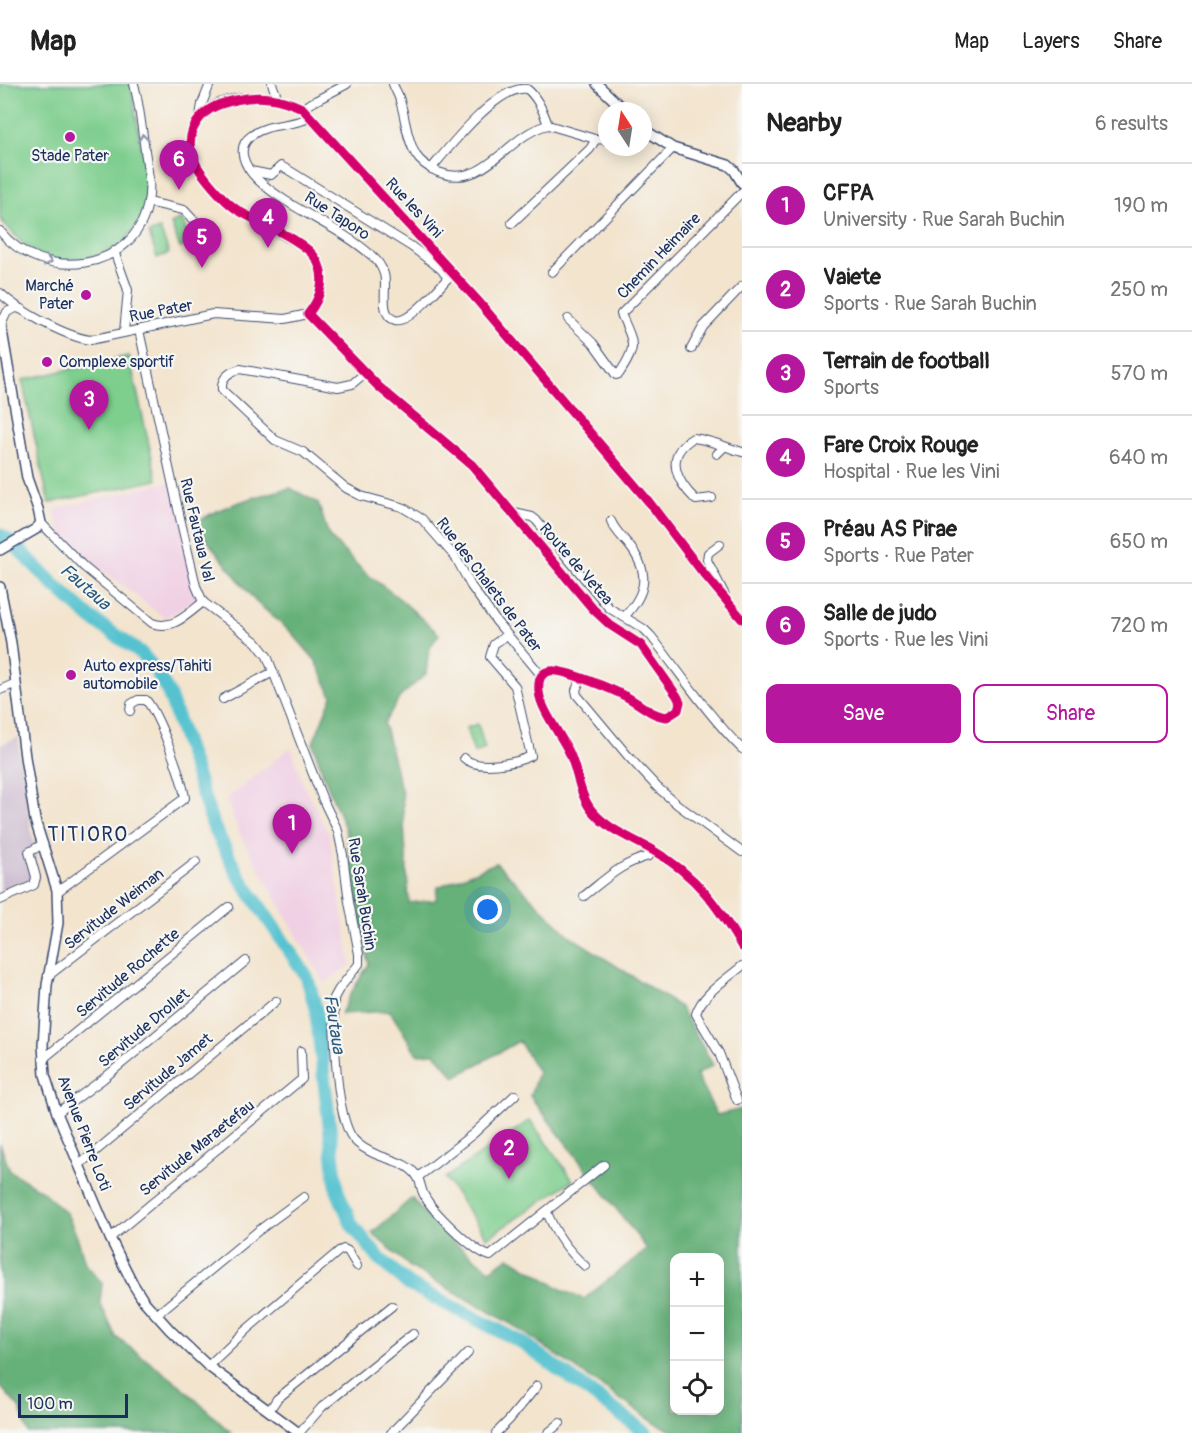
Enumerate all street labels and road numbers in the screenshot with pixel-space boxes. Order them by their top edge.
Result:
street label: Rue les Vini [381,174,447,242]
street label: Rue Taporo [300,187,374,245]
street label: Chemin Heimaire [613,209,705,303]
street label: Rue Pater [128,295,195,327]
street label: Rue Fautaua Val [175,476,219,584]
street label: Rue des Chalets de Pater [432,514,546,656]
street label: Route de Vetea [535,519,617,609]
street label: Rue Sarah Buchin [343,836,381,952]
street label: Servitude Weiman [60,864,168,954]
street label: Servitude Rochette [72,924,184,1022]
street label: Servitude Drollet [94,984,194,1072]
street label: Servitude Jamet [119,1028,217,1115]
street label: Avenue Pierre Loti [53,1073,115,1193]
street label: Servitude Maraetefau [135,1095,259,1201]

